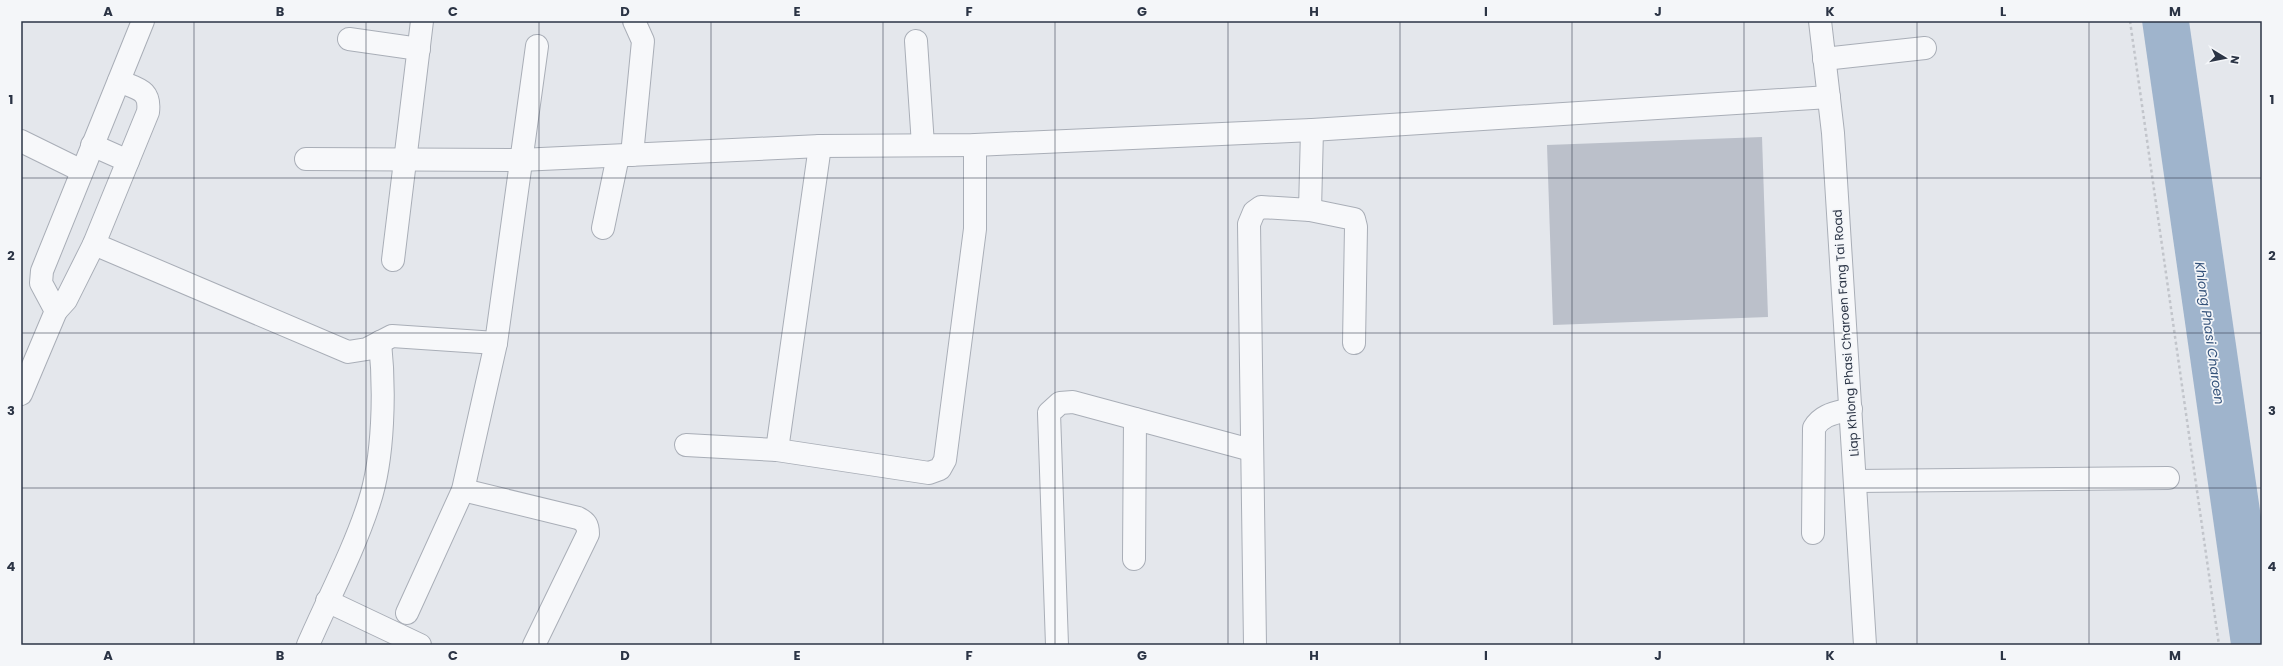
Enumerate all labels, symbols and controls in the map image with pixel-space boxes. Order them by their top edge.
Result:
text: A [103,2,113,21]
text: B [276,2,285,21]
text: C [448,2,458,21]
text: D [620,2,630,21]
text: E [793,2,801,21]
text: F [965,2,973,21]
text: G [1137,2,1147,21]
text: H [1309,2,1319,21]
text: I [1484,2,1488,21]
text: J [1654,2,1662,21]
text: K [1825,2,1835,21]
text: L [2000,2,2006,21]
text: M [2169,2,2181,21]
north arrow [2205,38,2245,78]
text: N [2226,54,2243,65]
text: 1 [9,90,13,109]
text: 1 [2270,90,2274,109]
street label: Liap Khlong Phasi Charoen Fang Tai Road [1828,209,1863,457]
text: 2 [7,246,15,265]
text: 2 [2268,246,2276,265]
water label: Khlong Phasi Charoen [2190,261,2229,406]
text: 3 [7,401,15,420]
text: 3 [2268,401,2276,420]
text: 4 [7,557,16,576]
text: 4 [2268,557,2277,576]
text: A [103,646,113,665]
text: B [276,646,285,665]
text: C [448,646,458,665]
text: D [620,646,630,665]
text: E [793,646,801,665]
text: F [965,646,973,665]
text: G [1137,646,1147,665]
text: H [1309,646,1319,665]
text: I [1484,646,1488,665]
text: J [1654,646,1662,665]
text: K [1825,646,1835,665]
text: L [2000,646,2006,665]
text: M [2169,646,2181,665]

